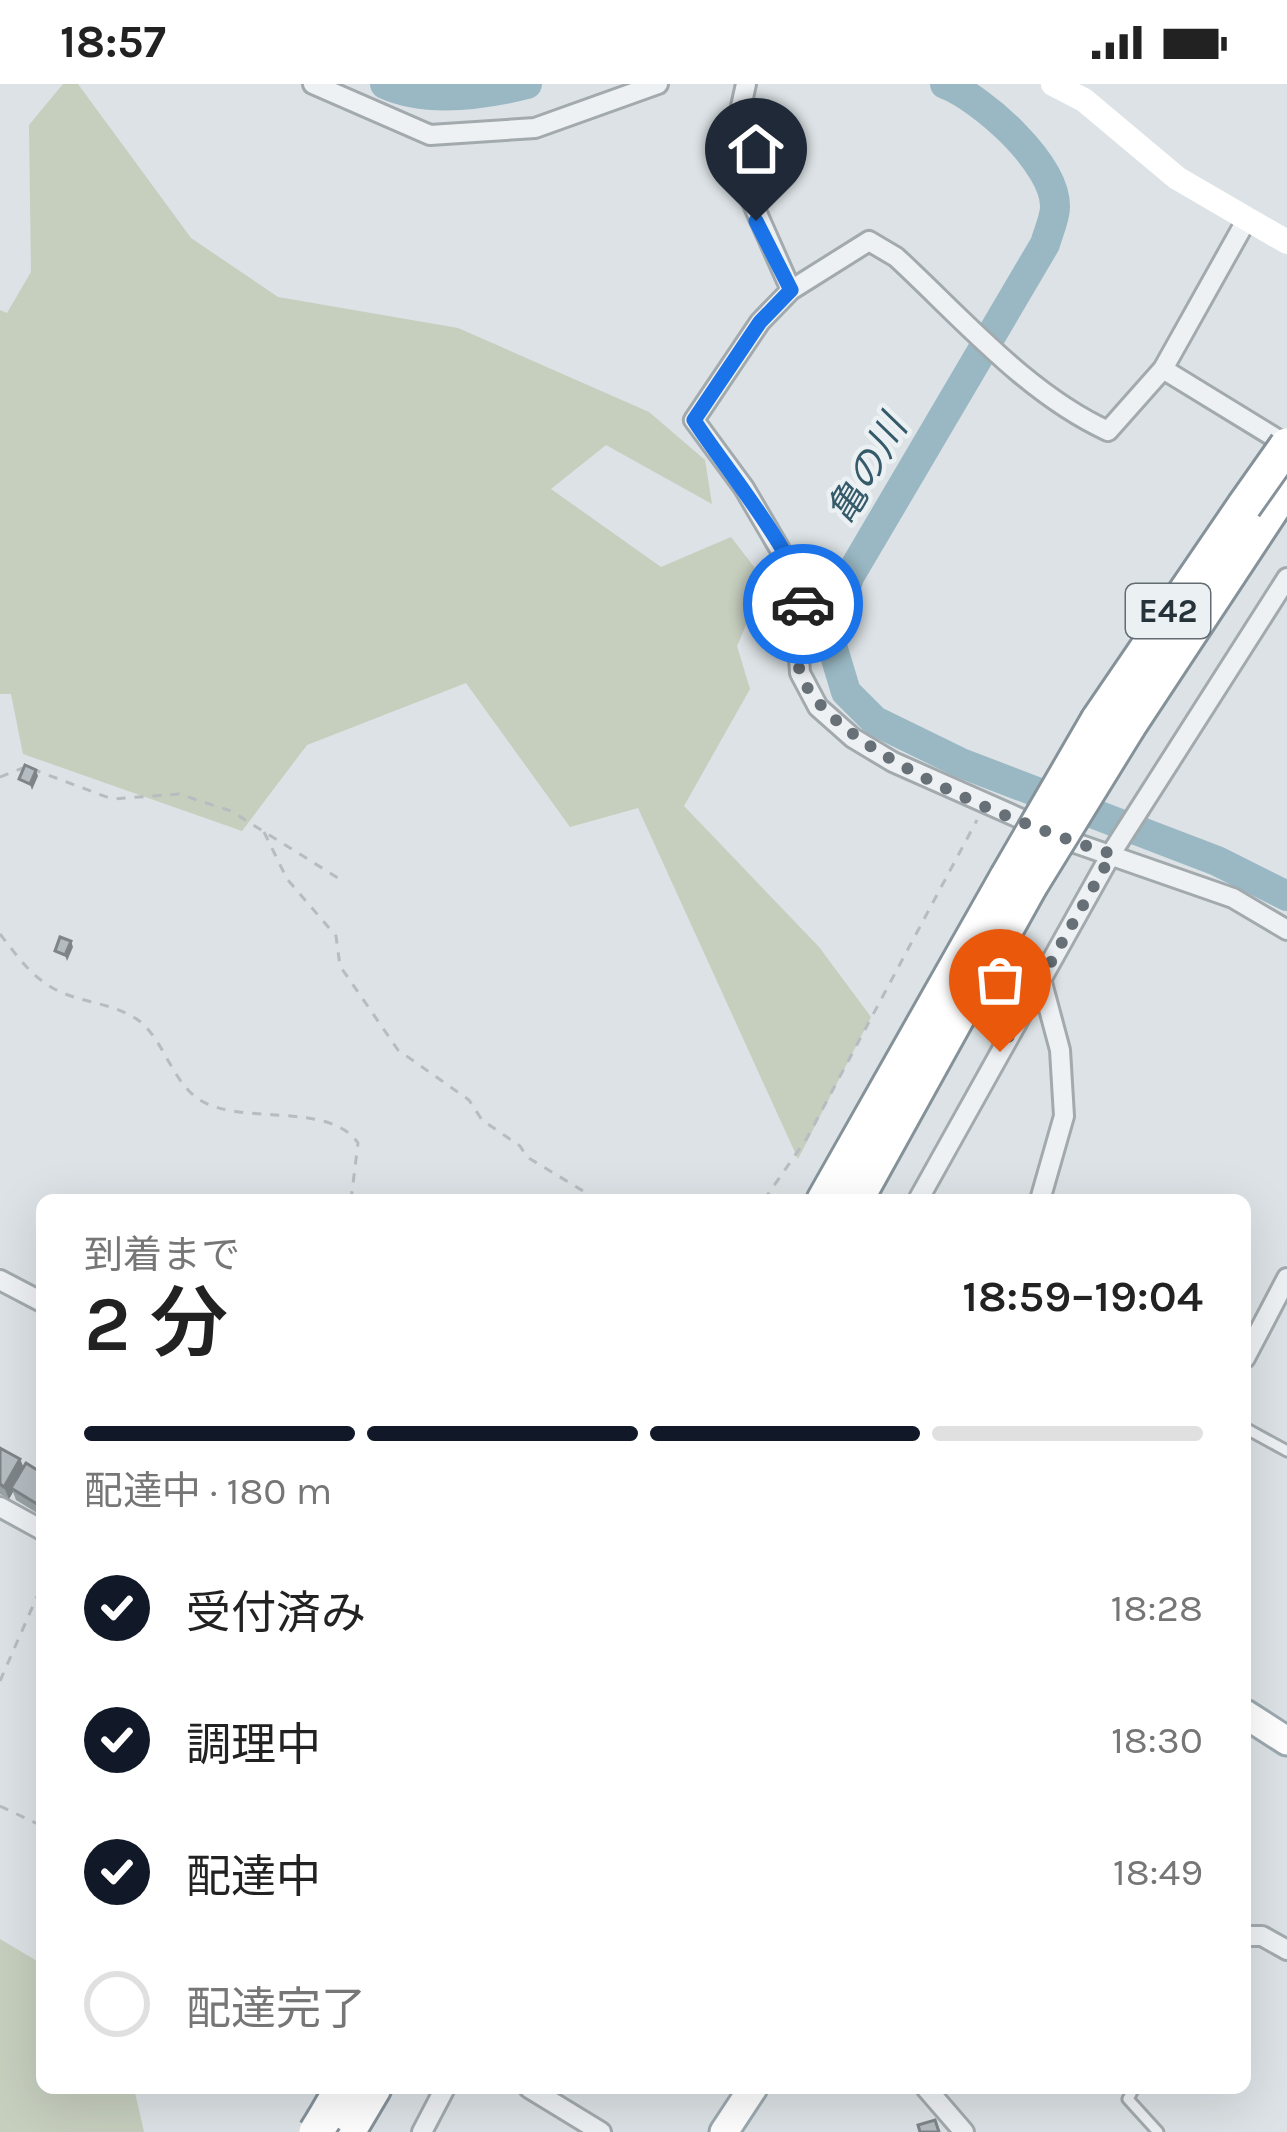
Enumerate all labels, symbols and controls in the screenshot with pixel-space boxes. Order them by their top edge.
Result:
text: 18:57 [60,16,166,68]
pin [705,98,807,221]
icon: home [723,116,789,182]
water label: 亀の川 [818,404,918,532]
courier [743,544,863,664]
icon: car [770,571,836,637]
road number: E42 [1126,584,1210,638]
pin [949,929,1051,1052]
icon: bag [967,947,1033,1013]
text: 到着まで [84,1232,240,1278]
text: 18:59–19:04 [962,1270,1203,1322]
text: 2 分 [84,1278,228,1370]
text: 配達中 · 180 m [84,1468,332,1514]
icon: check [84,1575,150,1641]
text: 18:28 [1111,1585,1203,1631]
text: 受付済み [186,1587,366,1639]
icon: check [84,1707,150,1773]
text: 18:30 [1111,1717,1203,1763]
text: 調理中 [186,1719,321,1771]
icon: check [84,1839,150,1905]
text: 18:49 [1113,1849,1203,1895]
text: 配達中 [186,1851,321,1903]
text: 配達完了 [186,1983,366,2035]

